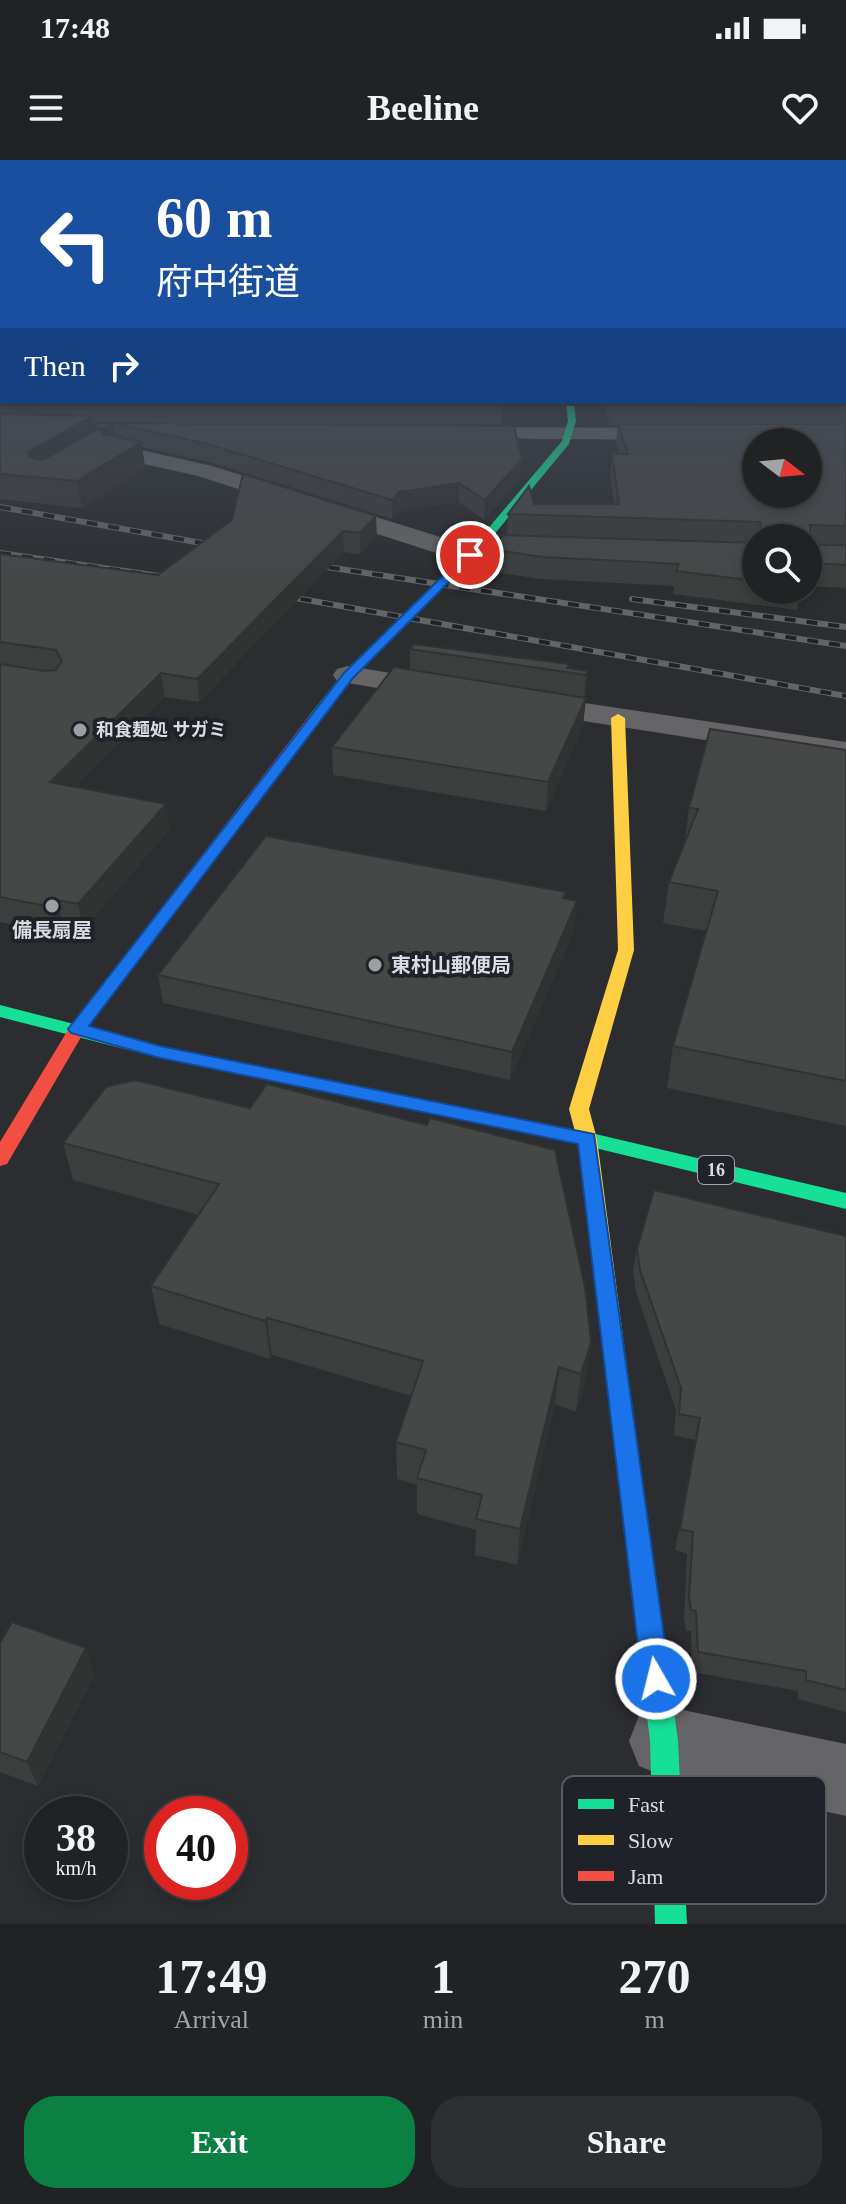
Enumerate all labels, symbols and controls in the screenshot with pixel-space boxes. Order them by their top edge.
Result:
text: 17:48 [40,11,110,44]
icon: menu [24,86,68,130]
icon: heart [778,86,822,130]
text: Beeline [367,88,479,128]
text: 60 m [156,187,273,249]
icon: left [24,192,128,296]
text: 府中街道 [156,262,300,302]
icon: right [102,344,146,388]
text: Then [24,349,86,382]
north arrow [742,428,822,508]
map controls [742,428,822,604]
pin [436,521,504,589]
button: search [742,524,822,604]
icon: arrive [448,533,492,577]
place label: 和食麺処 サガミ [96,720,227,740]
marker: 和食麺処 サガミ [71,721,89,739]
marker: 備長扇屋 [43,897,61,915]
place label: 備長扇屋 [12,919,92,941]
place label: 東村山郵便局 [391,954,511,976]
marker: 東村山郵便局 [366,956,384,974]
road number: 16 [698,1156,734,1184]
position arrow [614,1637,698,1721]
legend [562,1776,826,1904]
text: Fast [628,1792,665,1817]
speed limit sign: 40 [144,1796,248,1900]
text: 38 [56,1815,96,1860]
text: Slow [628,1828,673,1853]
text: km/h [55,1857,97,1879]
text: Jam [628,1864,663,1889]
text: 17:49 [155,1950,267,2003]
text: 1 [431,1950,455,2003]
text: 270 [619,1950,691,2003]
text: Arrival [174,2005,249,2034]
text: min [423,2005,463,2034]
text: m [644,2005,665,2034]
button: Exit [24,2096,415,2188]
button: Share [431,2096,822,2188]

